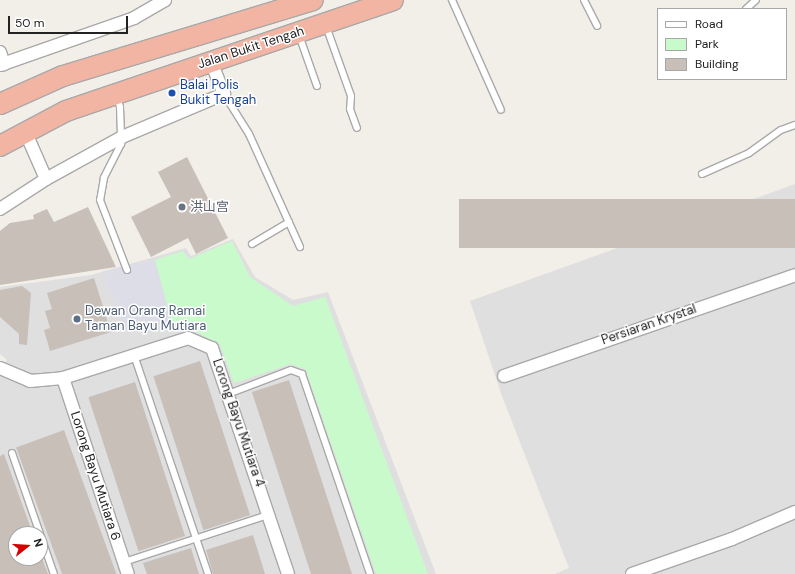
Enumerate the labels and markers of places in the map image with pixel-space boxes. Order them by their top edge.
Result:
place label: Balai Polis Bukit Tengah [180,78,256,109]
marker: Balai Polis Bukit Tengah [167,88,177,98]
place label: 洪山宫 [190,199,229,215]
marker: 洪山宫 [177,202,187,212]
place label: Dewan Orang Ramai Taman Bayu Mutiara [85,304,206,335]
marker: Dewan Orang Ramai Taman Bayu Mutiara [72,314,82,324]

